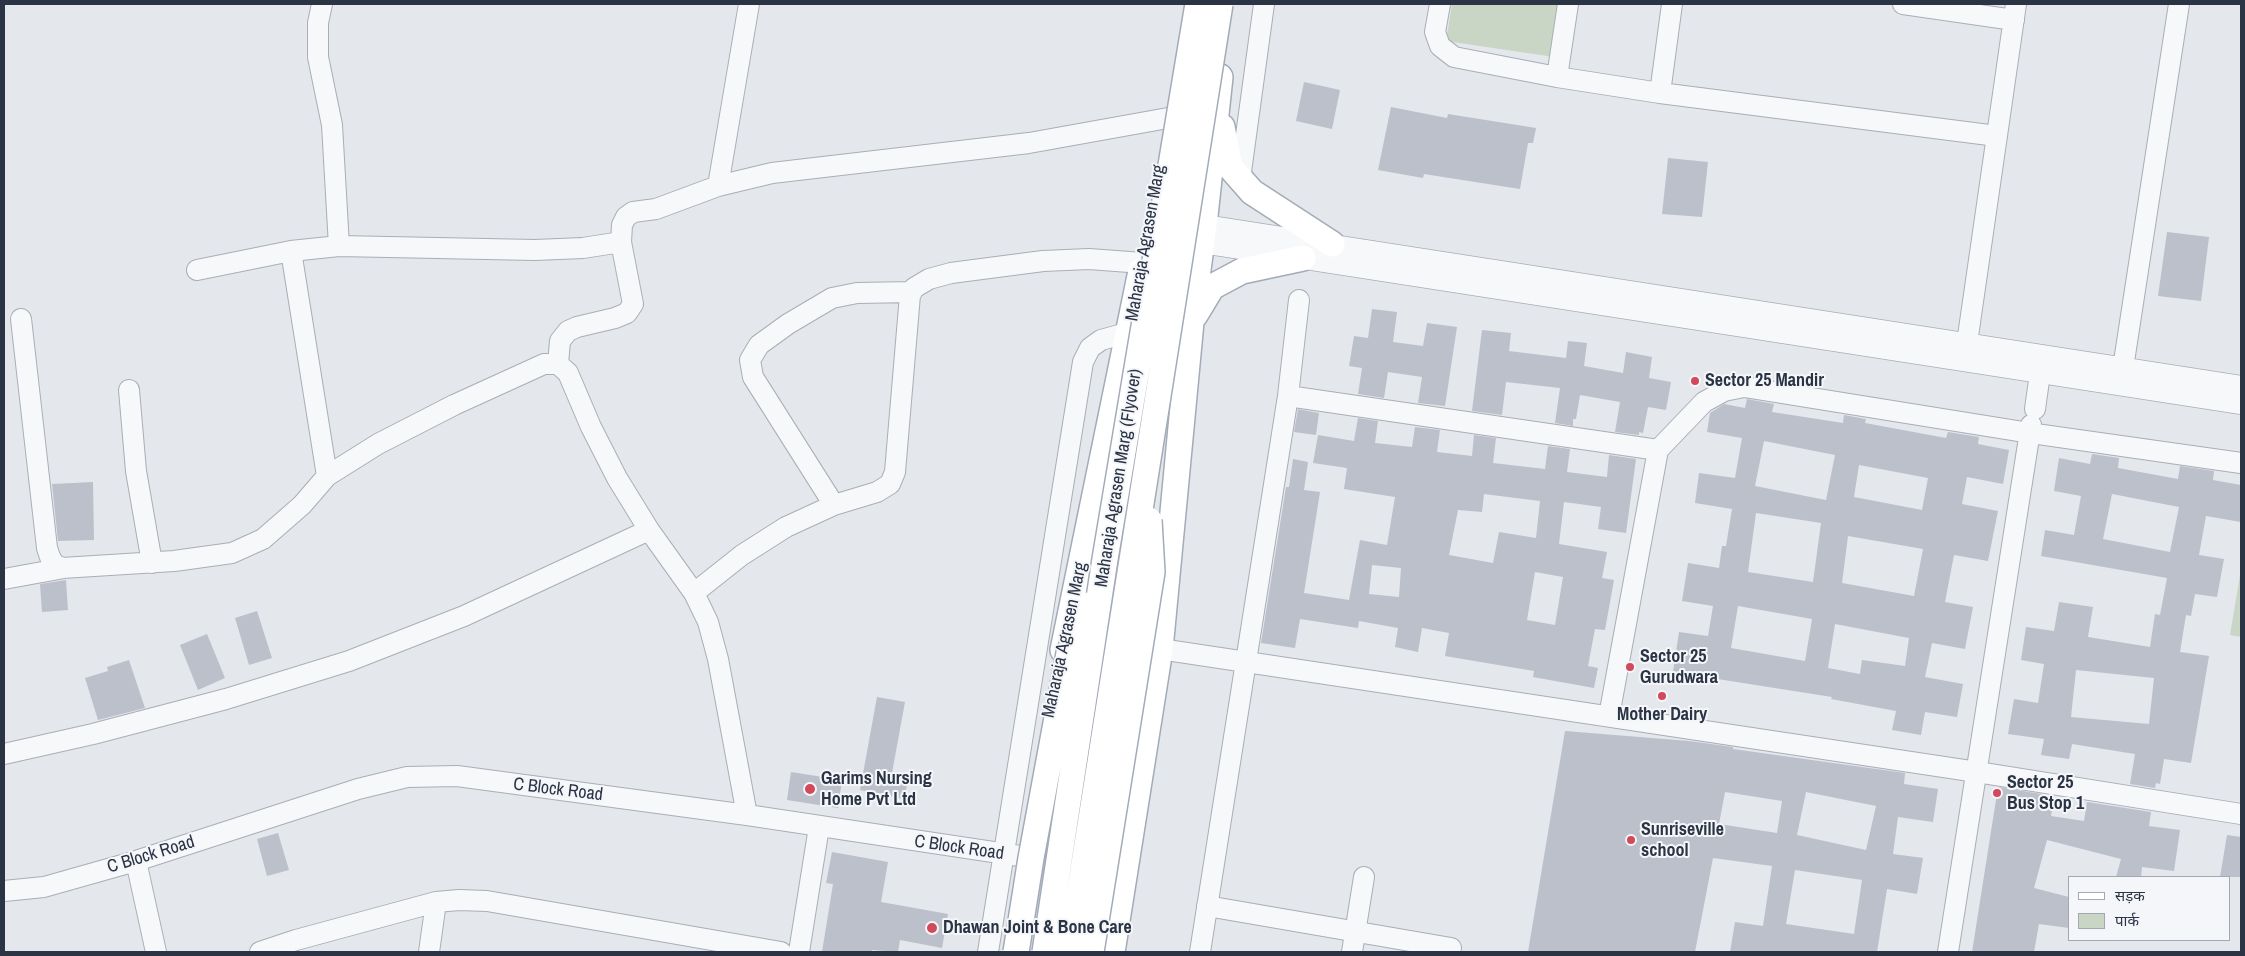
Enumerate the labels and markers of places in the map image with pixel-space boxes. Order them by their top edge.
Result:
place label: Sector 25 Mandir [1705,370,1824,392]
marker: Sector 25 Mandir [1689,375,1701,387]
place label: Sector 25 Gurudwara [1640,646,1718,689]
marker: Sector 25 Gurudwara [1624,661,1636,673]
marker: Mother Dairy [1656,690,1668,702]
place label: Mother Dairy [1617,704,1707,726]
place label: Garims Nursing Home Pvt Ltd [821,768,932,811]
place label: Sector 25 Bus Stop 1 [2007,772,2084,814]
marker: Garims Nursing Home Pvt Ltd [803,782,817,796]
marker: Sector 25 Bus Stop 1 [1991,787,2003,799]
place label: Sunriseville school [1641,819,1724,862]
marker: Sunriseville school [1625,834,1637,846]
place label: Dhawan Joint & Bone Care [943,917,1132,939]
marker: Dhawan Joint & Bone Care [925,921,939,935]

